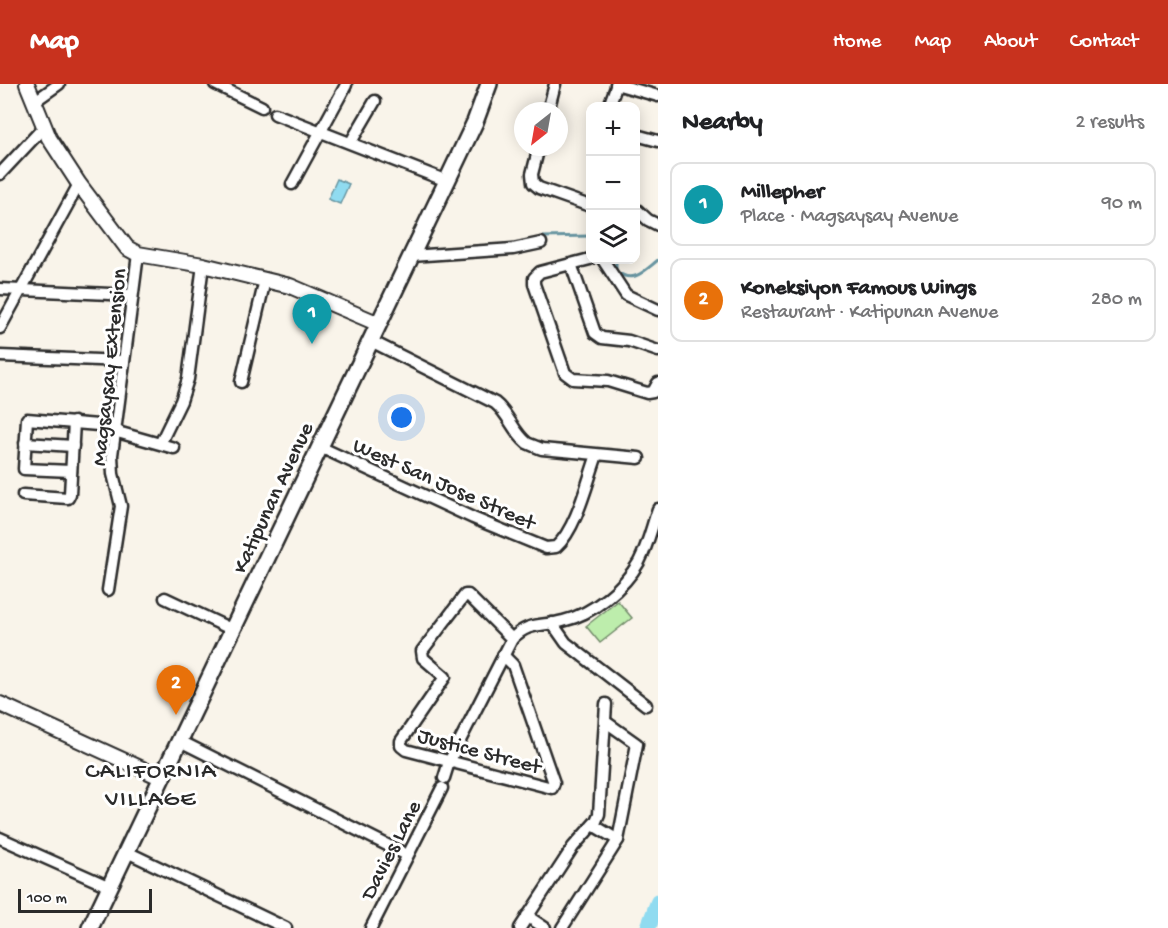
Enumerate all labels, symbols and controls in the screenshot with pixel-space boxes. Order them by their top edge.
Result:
text: Map [30,26,79,59]
text: Home [833,30,881,55]
text: Map [914,30,951,55]
text: About [984,30,1037,55]
text: Contact [1070,30,1138,55]
north arrow [514,102,568,156]
map controls [586,102,640,264]
button: + [586,102,640,156]
text: Nearby [682,108,763,139]
text: 2 results [1075,112,1144,135]
button: − [586,156,640,210]
text: Millepher [741,180,824,206]
text: 1 [699,193,708,216]
text: 90 m [1102,193,1142,216]
text: Place · Magsaysay Avenue [741,206,958,229]
button: layers [586,210,640,264]
street label: Magsaysay Extension [88,267,134,467]
text: Koneksiyon Famous Wings [741,276,976,302]
text: 2 [699,289,708,312]
text: 280 m [1091,289,1142,312]
pin: 1 [292,294,332,344]
text: Restaurant · Katipunan Avenue [741,302,998,325]
your location [387,403,416,432]
street label: Katipunan Avenue [228,418,321,578]
street label: West San Jose Street [348,434,540,538]
pin: 2 [156,666,195,715]
street label: Justice Street [414,724,545,782]
district label: CALIFORNIA VILLAGE [85,758,217,815]
street label: Davies Lane [356,796,429,907]
scale bar [18,886,152,914]
text: 100 m [27,890,67,909]

